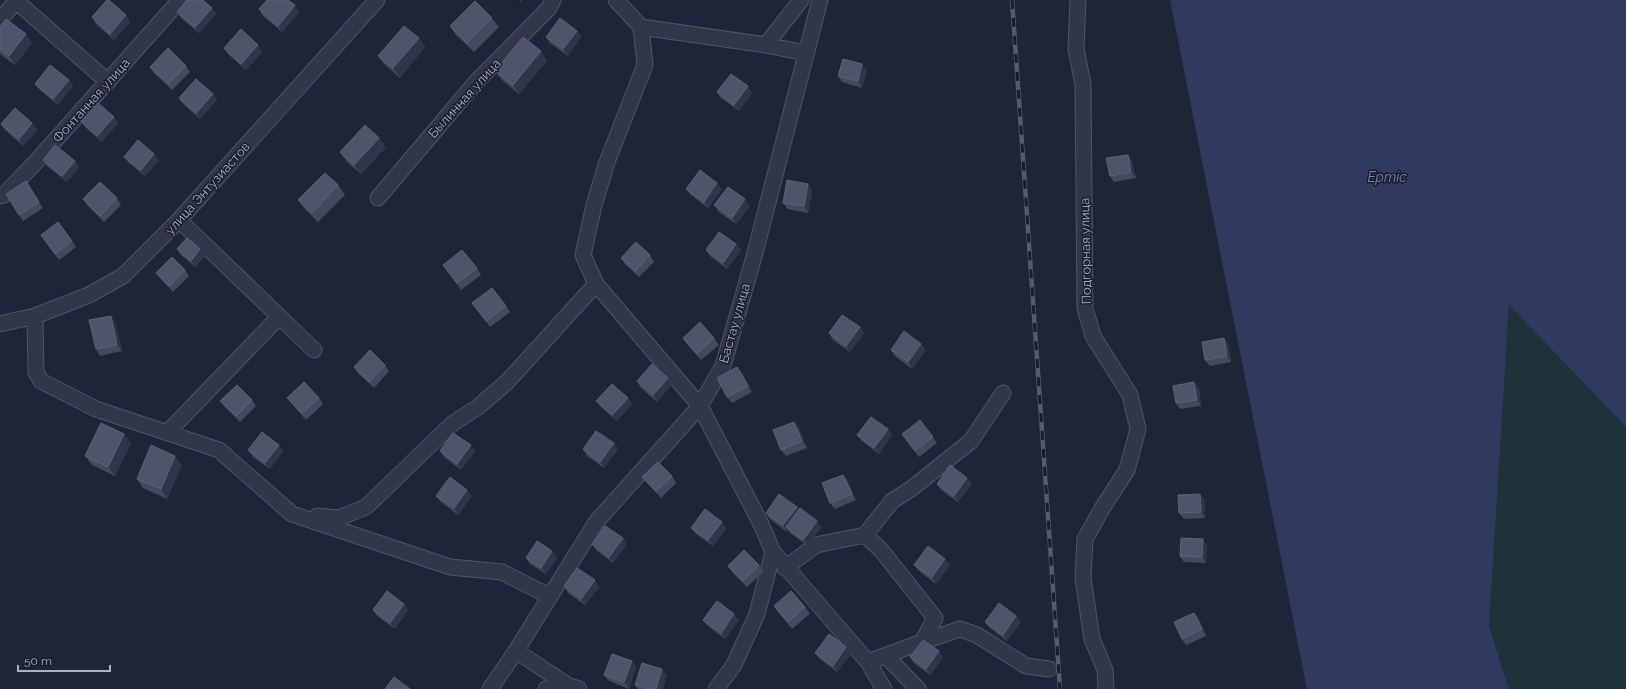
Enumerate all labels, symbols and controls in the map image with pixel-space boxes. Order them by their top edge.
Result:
street label: Фонтанная улица [50,55,133,145]
street label: Былинная улица [425,56,504,141]
street label: улица Энтузиастов [162,139,253,238]
water label: Ертіс [1367,169,1407,185]
street label: Подгорная улица [1077,198,1094,304]
street label: Бастау улица [716,282,753,365]
scale bar [18,647,110,673]
text: 50 m [24,654,52,668]

